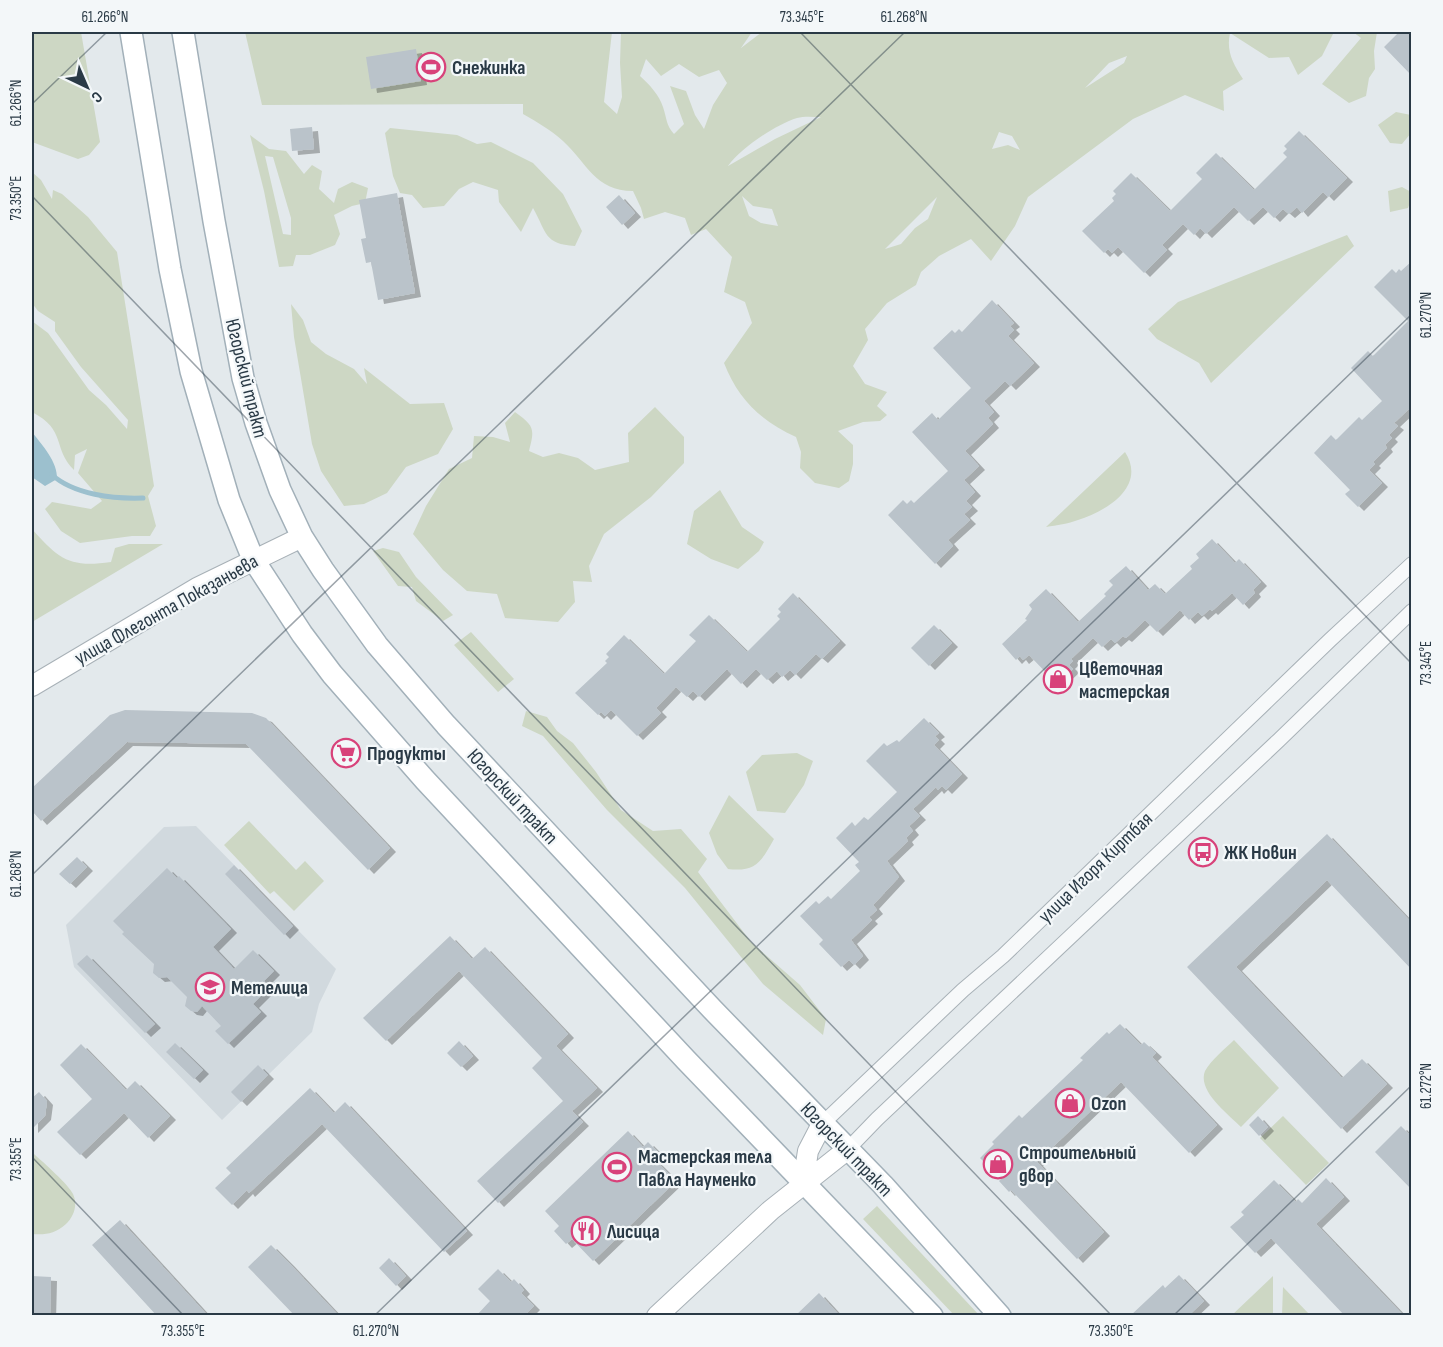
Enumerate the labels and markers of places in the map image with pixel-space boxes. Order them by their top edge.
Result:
sports icon: Снежинка [415,51,447,83]
place label: Снежинка [452,56,526,80]
place label: Цветочная мастерская [1079,657,1170,704]
shop icon: Цветочная мастерская [1042,663,1074,695]
supermarket icon: Продукты [330,737,362,769]
place label: Продукты [367,742,446,766]
bus stop icon: ЖК Новин [1187,836,1219,868]
place label: ЖК Новин [1224,841,1297,865]
school or university icon: Метелица [194,971,226,1003]
place label: Метелица [231,976,308,1000]
shop icon: Ozon [1054,1087,1086,1119]
place label: Ozon [1091,1092,1126,1116]
place label: Строительный двор [1019,1141,1136,1188]
place label: Мастерская тела Павла Науменко [638,1145,772,1192]
shop icon: Строительный двор [982,1148,1014,1180]
sports icon: Мастерская тела Павла Науменко [601,1151,633,1183]
restaurant icon: Лисица [570,1215,602,1247]
place label: Лисица [606,1220,660,1244]

